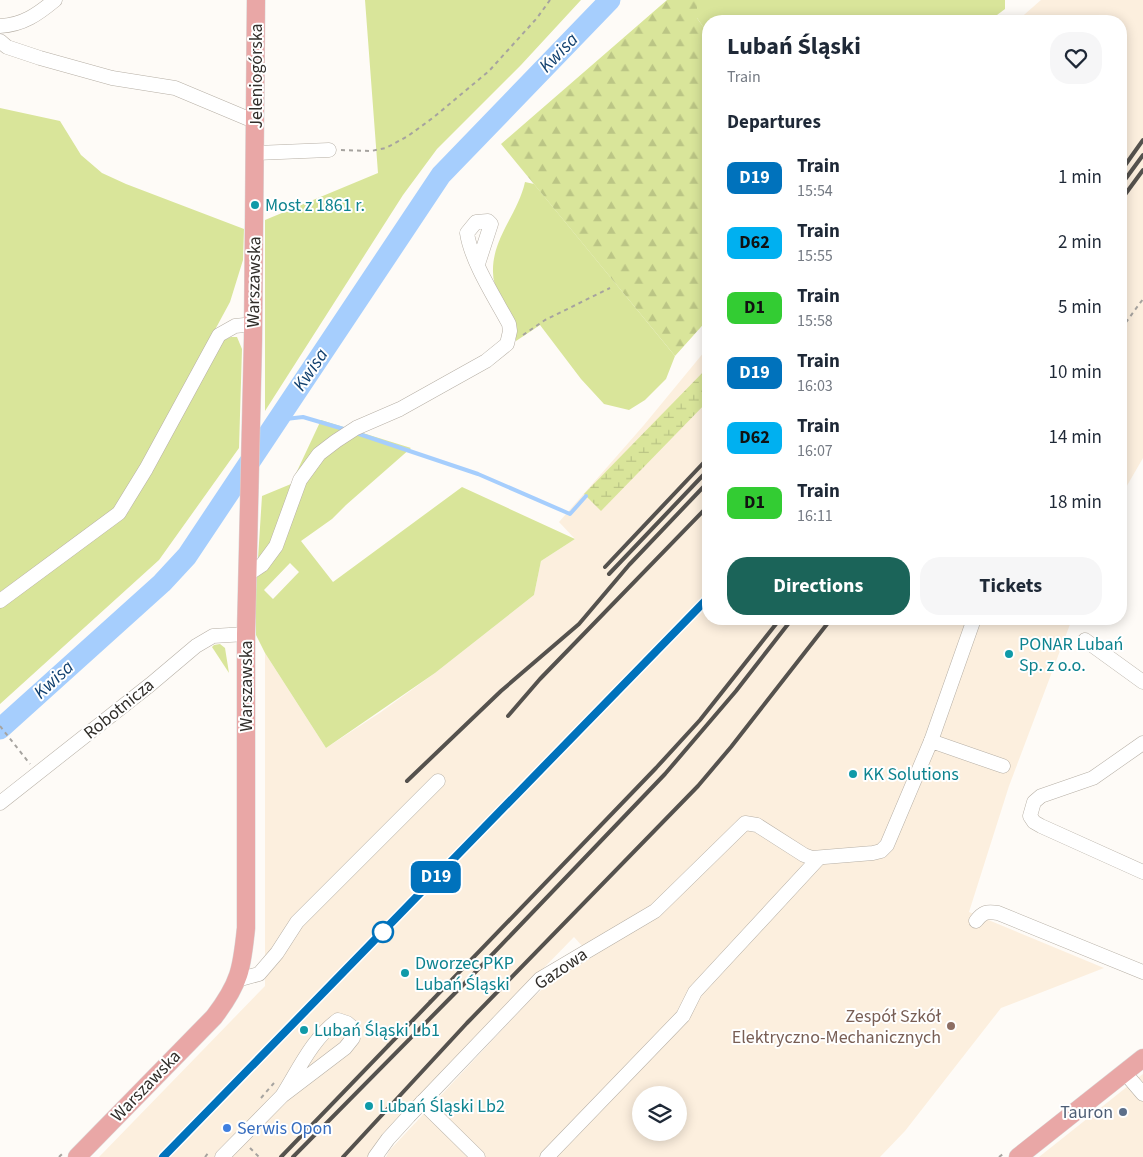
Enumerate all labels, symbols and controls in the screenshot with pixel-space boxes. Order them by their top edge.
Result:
street label: Jeleniogórska [244,23,269,129]
water label: Kwisa [533,27,585,79]
text: Lubań Śląski [727,29,861,64]
button: heart [1050,32,1102,84]
text: Train [727,66,761,88]
text: Departures [727,109,821,136]
text: Train [797,153,840,180]
text: 1 min [1058,164,1102,191]
text: D19 [739,165,770,190]
text: 15:54 [797,180,833,202]
place label: Most z 1861 r. [265,193,365,218]
marker: Most z 1861 r. [249,199,261,211]
text: Train [797,218,840,245]
text: 2 min [1058,229,1102,256]
text: D62 [739,230,770,255]
street label: Warszawska [241,236,267,328]
text: 15:55 [797,245,833,267]
text: Train [797,283,840,310]
text: 5 min [1058,294,1102,321]
text: D1 [744,295,765,320]
text: 15:58 [797,310,833,332]
water label: Kwisa [287,343,335,397]
text: Train [797,348,840,375]
text: 10 min [1048,359,1102,386]
text: D19 [739,360,770,385]
text: 16:03 [797,375,833,397]
text: Train [797,413,840,440]
text: 14 min [1048,424,1102,451]
text: D62 [739,425,770,450]
text: 16:07 [797,440,833,462]
text: Train [797,478,840,505]
text: 18 min [1048,489,1102,516]
text: D1 [744,490,765,515]
text: 16:11 [797,505,833,527]
button: Directions [727,557,910,615]
button: Tickets [920,557,1102,615]
place label: PONAR Lubań Sp. z o.o. [1019,632,1123,678]
street label: Warszawska [234,640,259,732]
marker: PONAR Lubań Sp. z o.o. [1003,648,1015,660]
water label: Kwisa [28,654,80,706]
street label: Robotnicza [78,673,160,745]
place label: KK Solutions [863,762,959,787]
marker: KK Solutions [847,768,859,780]
line badge: D19 [407,861,465,893]
text: D19 [421,864,451,889]
unlabelled marker [372,921,394,943]
street label: Gazowa [529,942,593,996]
place label: Dworzec PKP Lubań Śląski [415,951,514,997]
marker: Dworzec PKP Lubań Śląski [399,967,411,979]
place label: Zespół Szkół Elektryczno-Mechanicznych [732,1004,942,1050]
place label: Lubań Śląski Lb1 [314,1018,440,1043]
marker: Zespół Szkół Elektryczno-Mechanicznych [945,1020,957,1032]
marker: Lubań Śląski Lb1 [298,1024,310,1036]
street label: Warszawska [105,1044,187,1128]
map controls [632,1086,687,1141]
button: layers [632,1086,687,1141]
place label: Lubań Śląski Lb2 [379,1094,505,1119]
marker: Lubań Śląski Lb2 [363,1100,375,1112]
place label: Tauron [1060,1100,1113,1125]
marker: Tauron [1117,1106,1129,1118]
place label: Serwis Opon [237,1116,332,1141]
marker: Serwis Opon [221,1122,233,1134]

